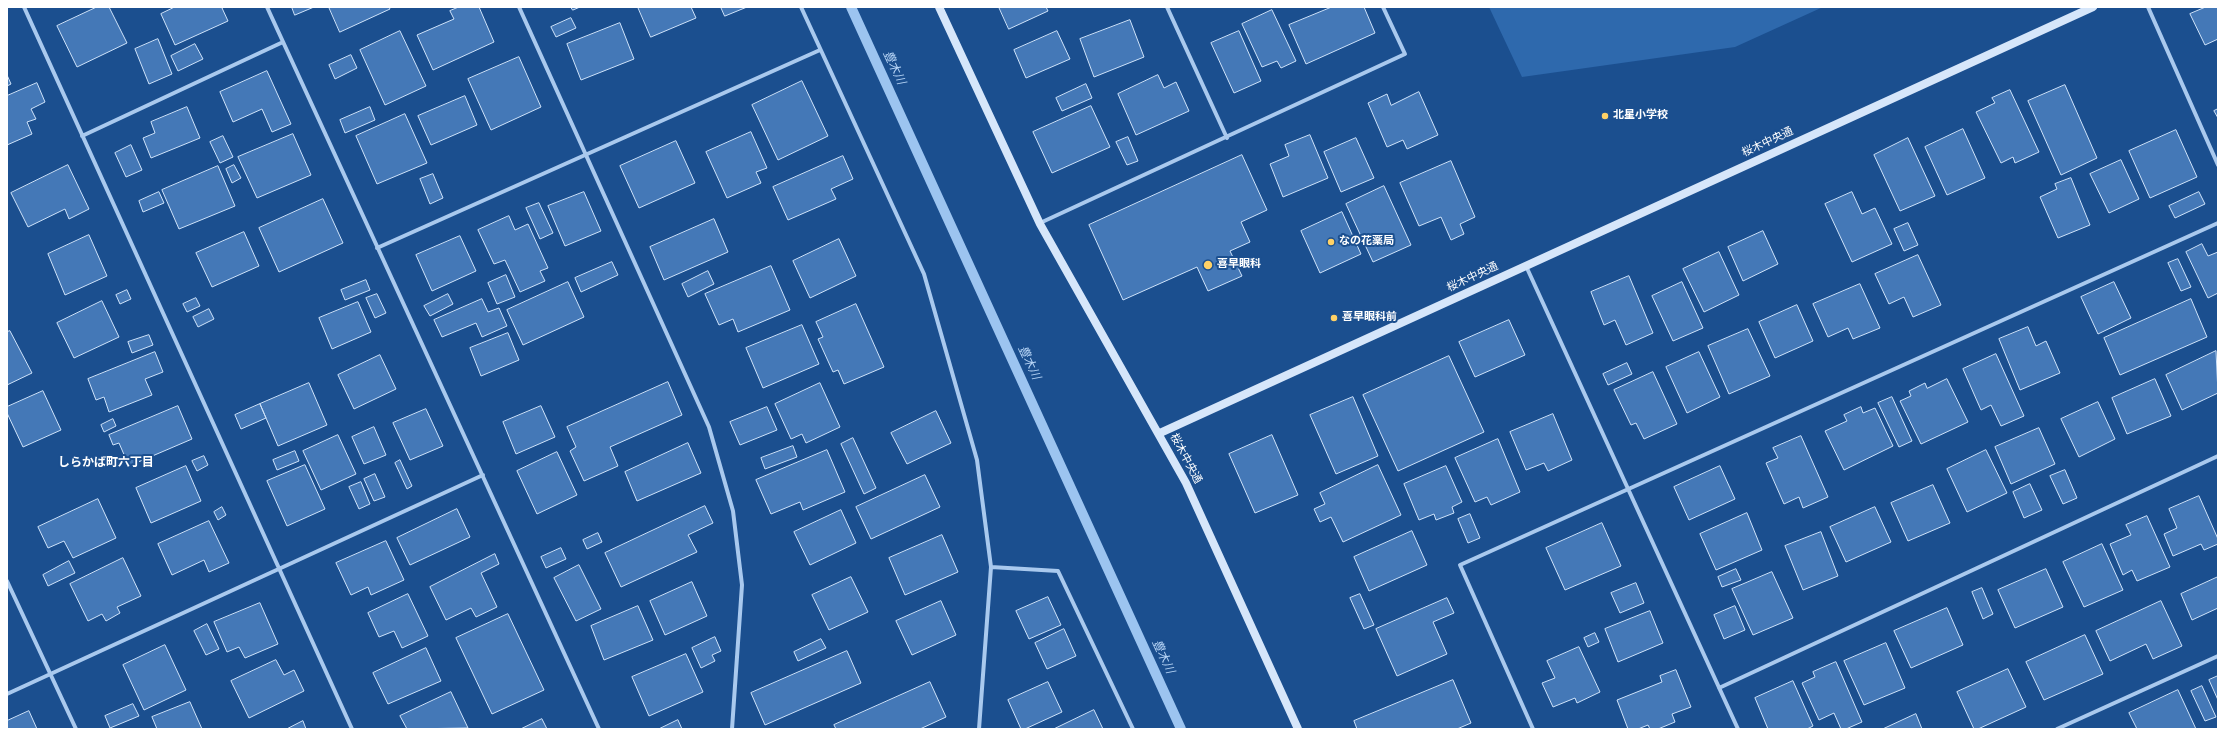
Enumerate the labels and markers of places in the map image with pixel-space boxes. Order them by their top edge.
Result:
place label: 北星小学校 [1613,109,1668,123]
marker: 北星小学校 [1600,111,1610,121]
place label: なの花薬局 [1339,235,1394,249]
marker: なの花薬局 [1326,237,1336,247]
place label: 喜早眼科 [1217,258,1261,272]
marker: 喜早眼科 [1202,259,1214,271]
place label: 喜早眼科前 [1342,311,1397,325]
marker: 喜早眼科前 [1329,313,1339,323]

